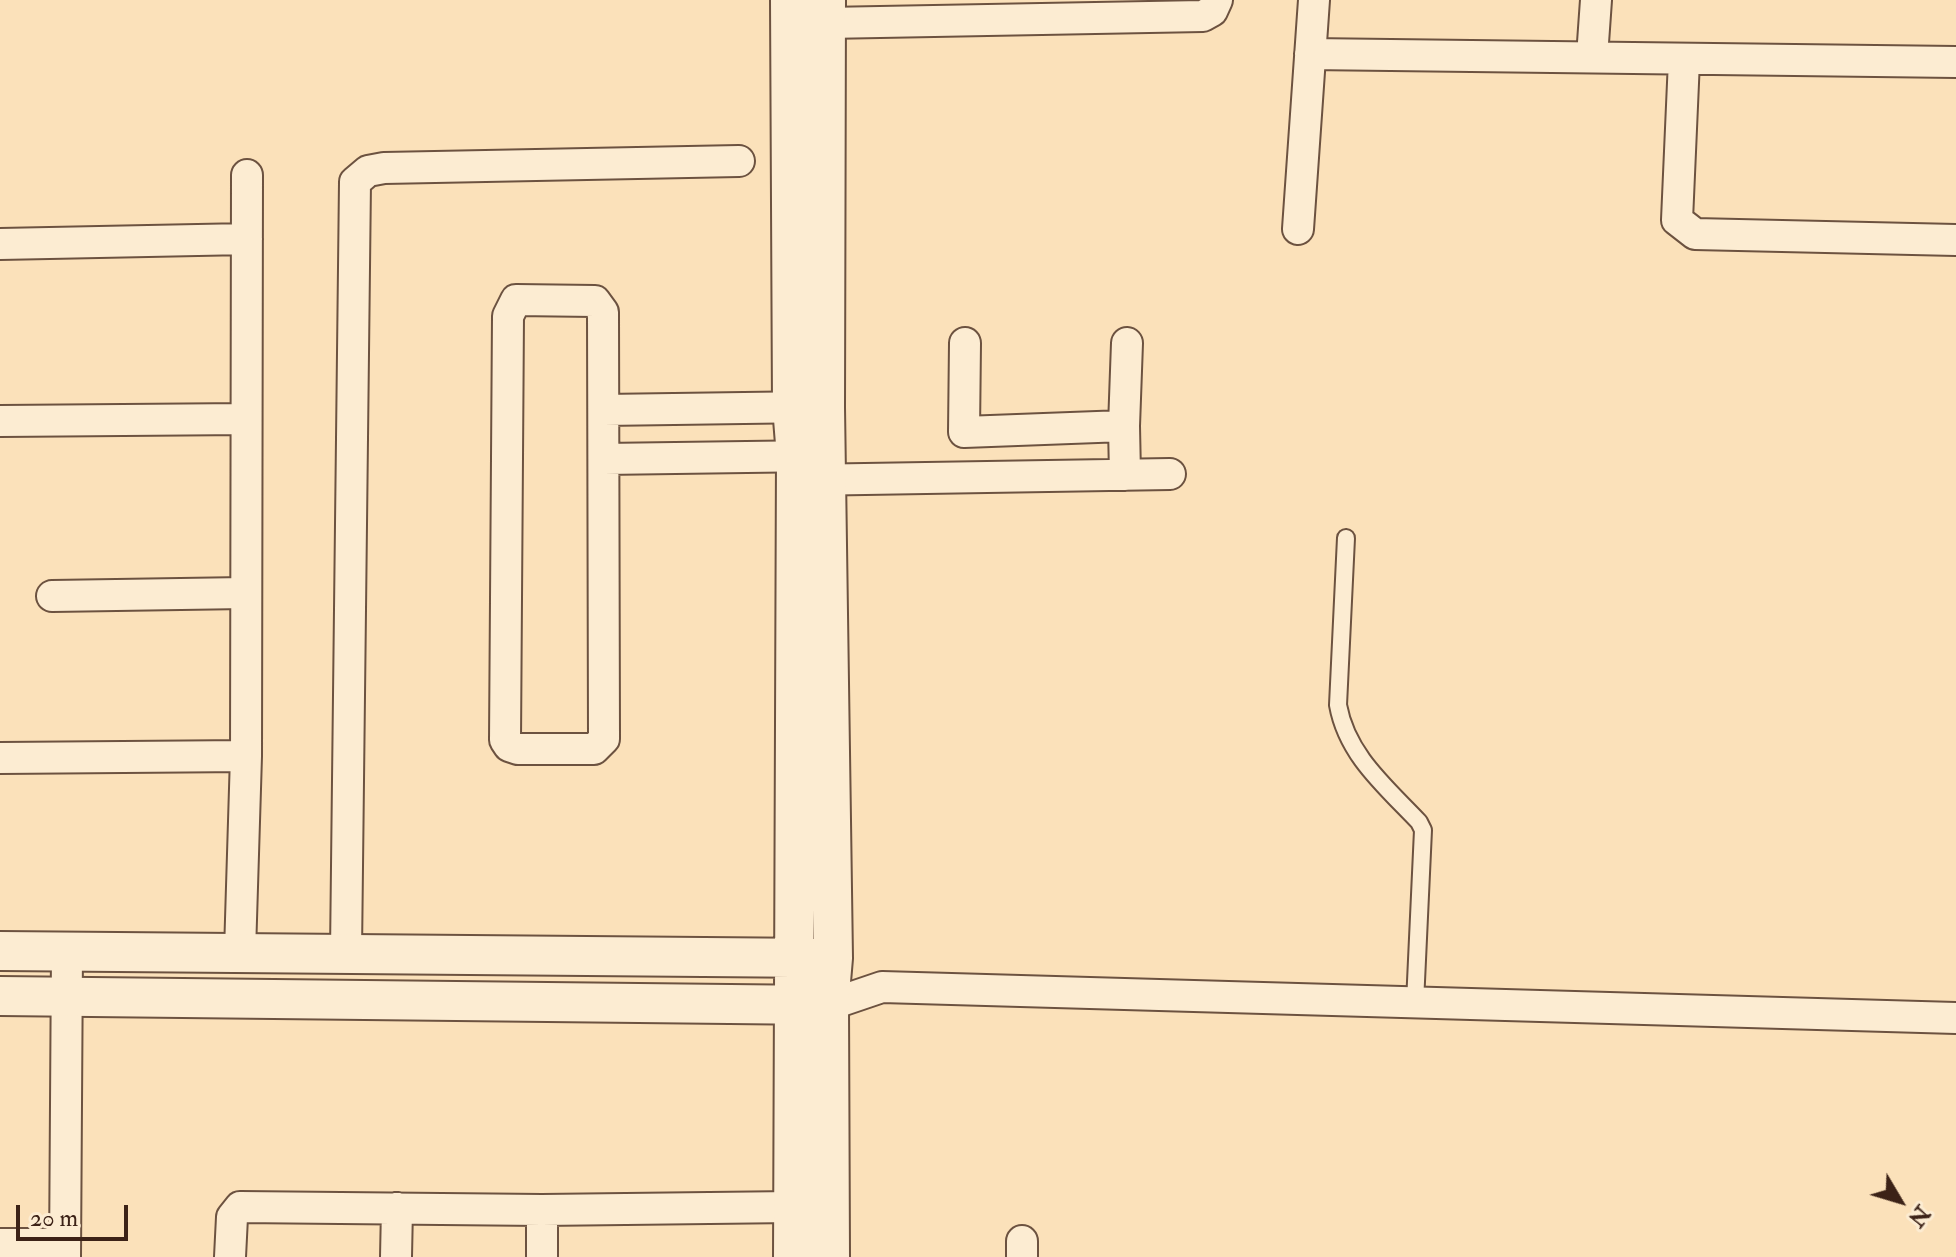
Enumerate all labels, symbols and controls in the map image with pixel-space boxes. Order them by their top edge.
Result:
north arrow [1860,1161,1940,1241]
scale bar [20,1189,132,1239]
text: N [1902,1199,1936,1232]
text: 20 m [30,1203,78,1234]

